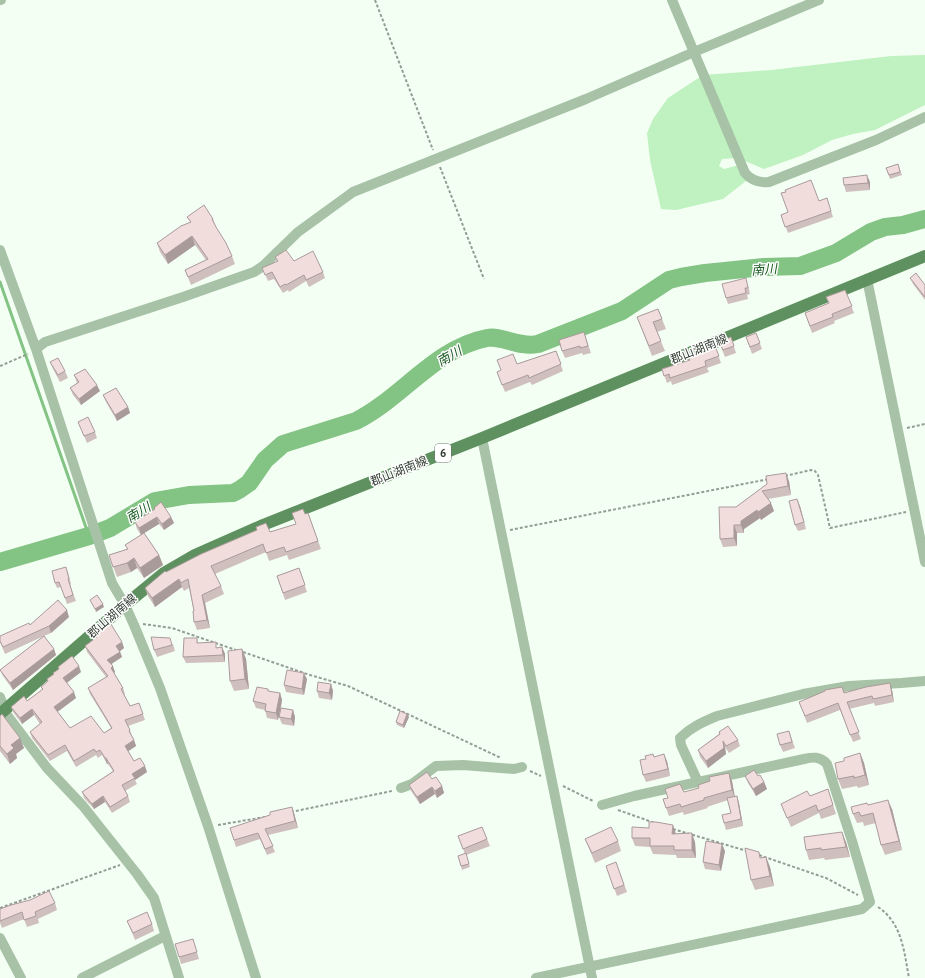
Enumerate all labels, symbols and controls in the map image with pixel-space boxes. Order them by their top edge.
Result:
water label: 南川 [750,260,780,279]
street label: 郡山湖南線 [668,330,729,367]
water label: 南川 [434,342,466,370]
road number: 6 [435,444,451,462]
street label: 郡山湖南線 [368,452,429,489]
water label: 南川 [123,497,155,526]
street label: 郡山湖南線 [84,590,139,641]

